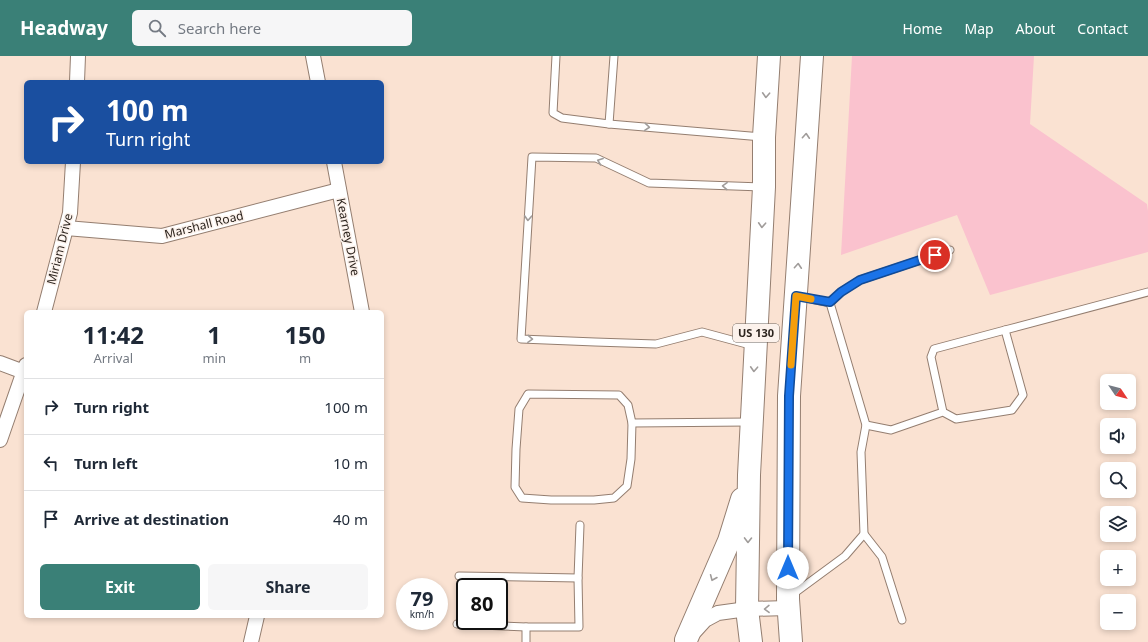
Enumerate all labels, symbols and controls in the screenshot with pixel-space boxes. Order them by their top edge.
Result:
search box [132,10,412,46]
text: Headway [20,15,108,41]
icon: search [146,17,168,39]
text: Search here [178,18,261,38]
text: Home [903,19,942,38]
text: Map [964,19,994,38]
text: About [1016,19,1055,38]
text: Contact [1077,19,1128,38]
text: 100 m [106,91,189,129]
one-way arrow [762,92,771,98]
icon: right [40,96,92,148]
one-way arrow [644,123,650,132]
text: Turn right [106,127,190,151]
one-way arrow [802,133,811,139]
one-way arrow [597,157,604,165]
one-way arrow [722,181,728,190]
street label: Kearney Drive [333,197,364,277]
street label: Marshall Road [163,207,245,243]
street label: Miriam Drive [42,211,77,286]
one-way arrow [524,215,533,221]
one-way arrow [757,222,766,228]
pin [918,238,952,272]
icon: arrive [924,244,946,266]
one-way arrow [793,263,802,269]
text: 11:42 [82,318,144,351]
text: 1 [207,318,221,351]
text: 150 [284,318,326,351]
road number: US 130 [733,324,779,342]
one-way arrow [527,335,533,343]
text: Arrival [93,349,133,367]
text: min [202,349,226,367]
text: m [299,349,311,367]
one-way arrow [750,366,758,372]
north arrow [1100,374,1136,410]
map controls [1100,374,1136,630]
icon: right [40,396,62,418]
text: Turn right [74,397,149,417]
text: 100 m [324,397,368,417]
button: sound [1100,418,1136,454]
icon: left [40,452,62,474]
text: Turn left [74,453,138,473]
text: 10 m [333,453,368,473]
button: search [1100,462,1136,498]
button: layers [1100,506,1136,542]
icon: arrive [40,508,62,530]
text: Arrive at destination [74,509,229,529]
text: 40 m [333,509,368,529]
one-way arrow [744,537,752,543]
position arrow [767,547,809,589]
button: + [1100,550,1136,586]
button: Exit [40,564,200,610]
button: Share [208,564,368,610]
one-way arrow [710,573,718,581]
speed limit sign: 80 [456,578,508,630]
text: 79 [411,585,433,612]
button: − [1100,594,1136,630]
one-way arrow [764,605,770,613]
text: km/h [410,607,434,621]

